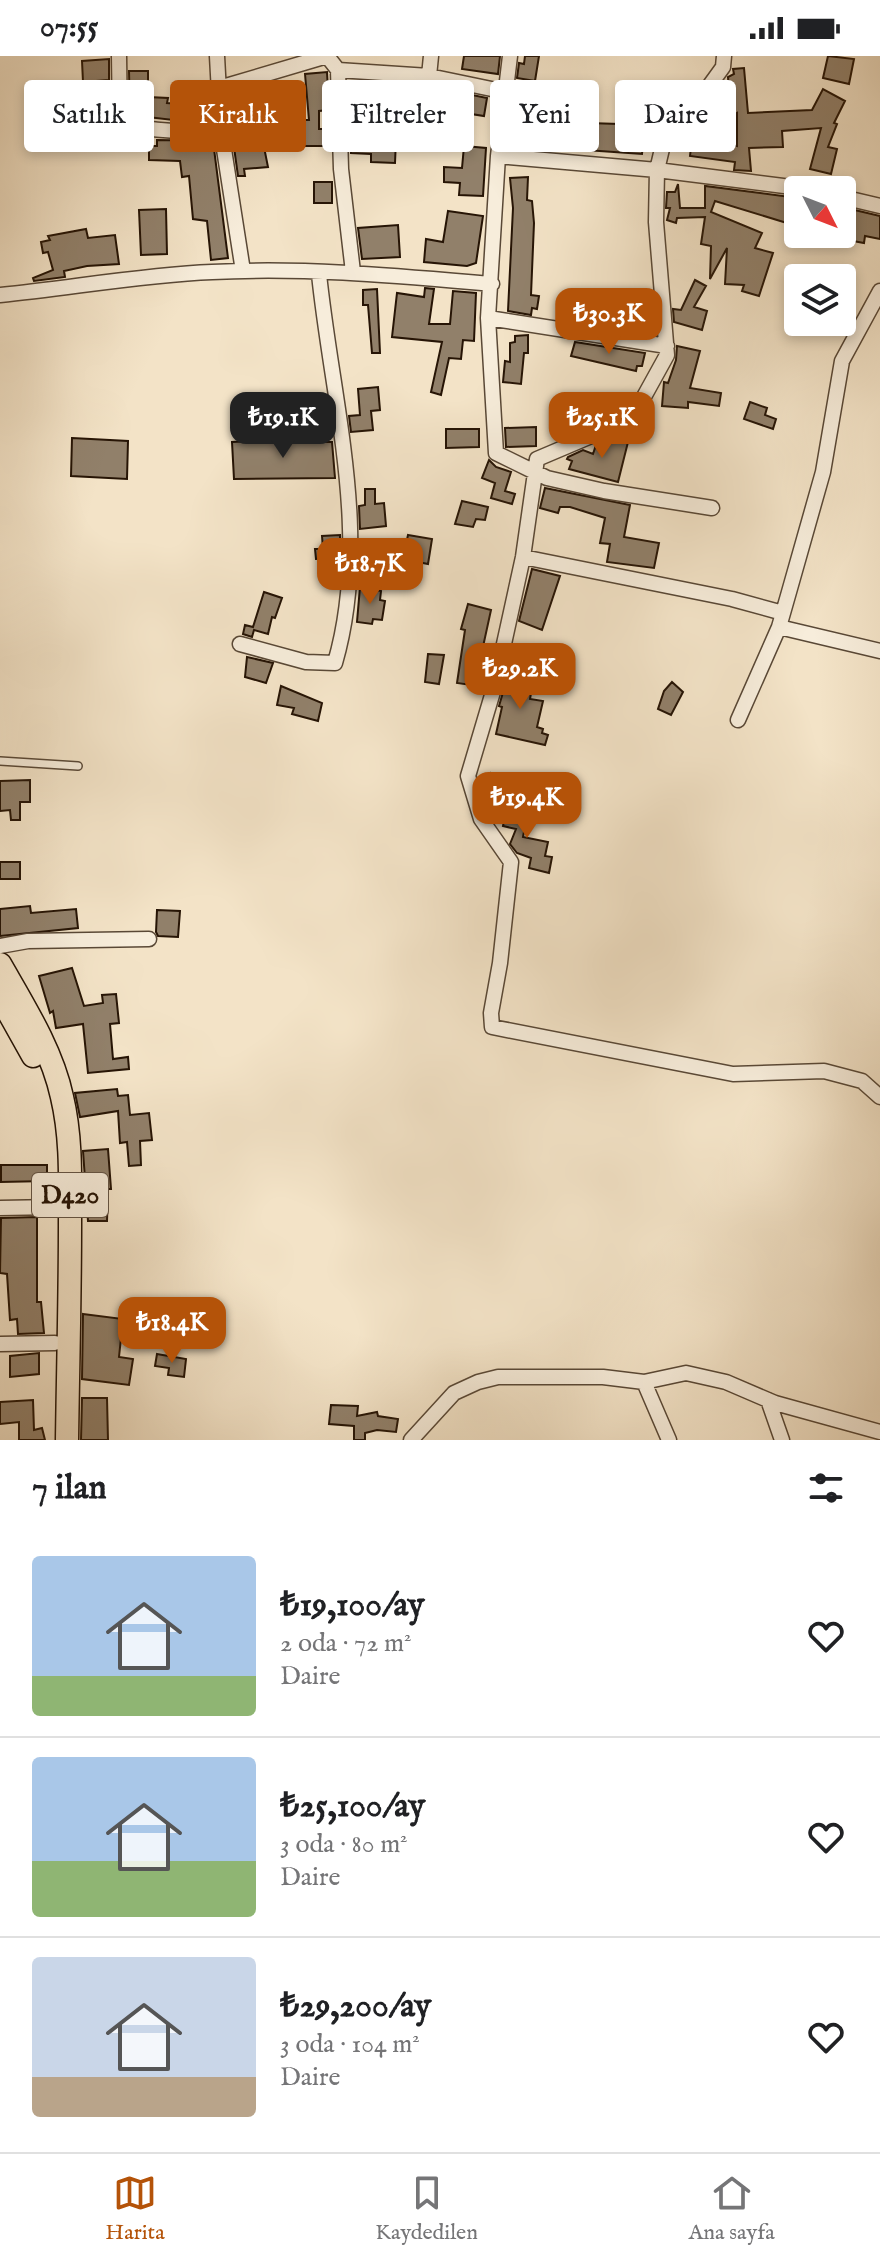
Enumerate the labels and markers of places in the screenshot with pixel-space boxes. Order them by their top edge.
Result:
pin: ₺30.3K [544,288,674,356]
pin: ₺19.1K [218,392,348,460]
pin: ₺25.1K [537,392,667,460]
pin: ₺18.7K [305,538,435,606]
pin: ₺29.2K [455,643,585,711]
pin: ₺19.4K [462,772,592,840]
pin: ₺18.4K [107,1297,237,1365]

